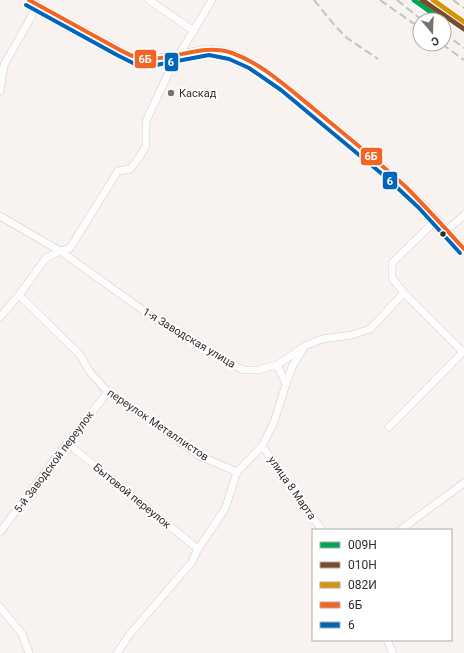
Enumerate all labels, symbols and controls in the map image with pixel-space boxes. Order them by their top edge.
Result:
north arrow [412,12,452,52]
text: С [430,34,441,48]
line badge: 6Б [134,49,157,69]
line badge: 6 [164,52,179,72]
text: 6Б [138,53,152,66]
text: 6 [168,56,174,69]
place label: Каскад [179,87,217,100]
marker: Каскад [166,88,176,98]
line badge: 6Б [360,147,383,166]
text: 6Б [364,150,378,163]
line badge: 6 [382,171,398,190]
text: 6 [387,175,393,188]
unlabelled marker [438,229,448,239]
street label: 1-я Заводская улица [140,305,238,371]
street label: переулок Металлистов [105,386,211,464]
street label: 5-й Заводской переулок [11,408,97,516]
street label: улица 8 Марта [265,454,319,522]
street label: Бытовой переулок [91,461,173,531]
legend [312,529,452,641]
text: 009Н [348,538,377,552]
text: 010Н [348,558,377,572]
text: 082И [348,578,377,592]
text: 6Б [348,598,363,612]
text: 6 [348,618,355,632]

